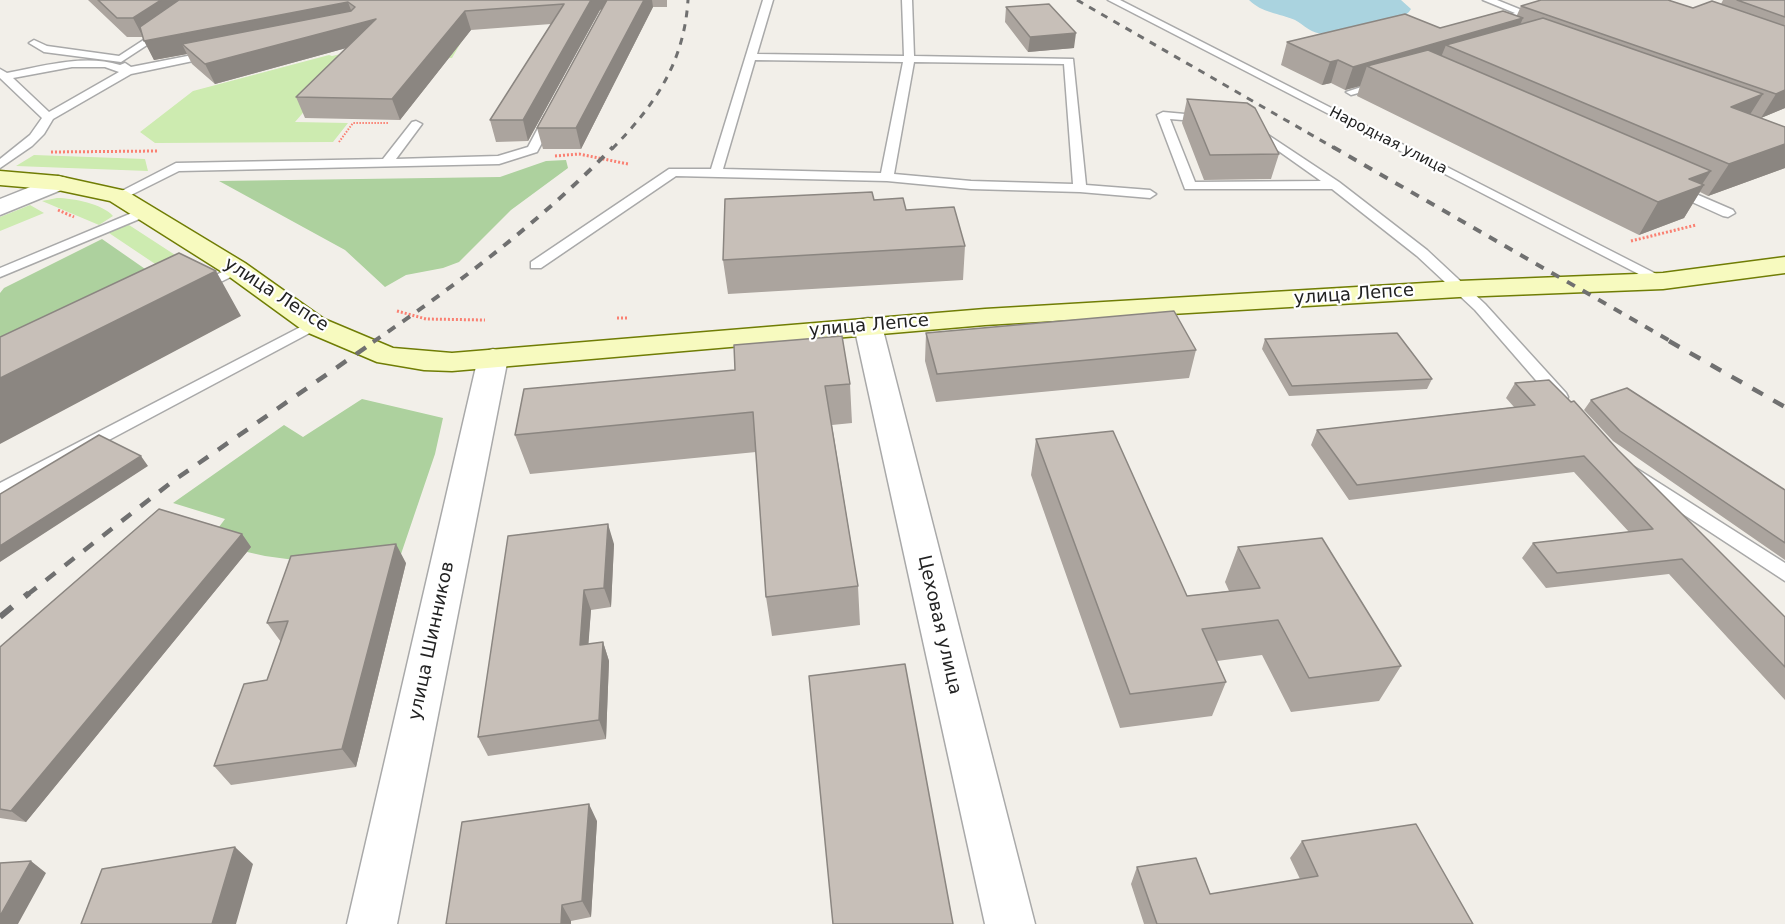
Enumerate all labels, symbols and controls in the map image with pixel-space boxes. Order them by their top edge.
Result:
street label: Народная улица [1326,103,1450,179]
street label: улица Лепсе [220,253,332,337]
street label: улица Лепсе [1293,280,1415,310]
street label: улица Лепсе [808,310,930,342]
street label: Цеховая улица [913,553,965,697]
street label: улица Шинников [405,560,459,722]

